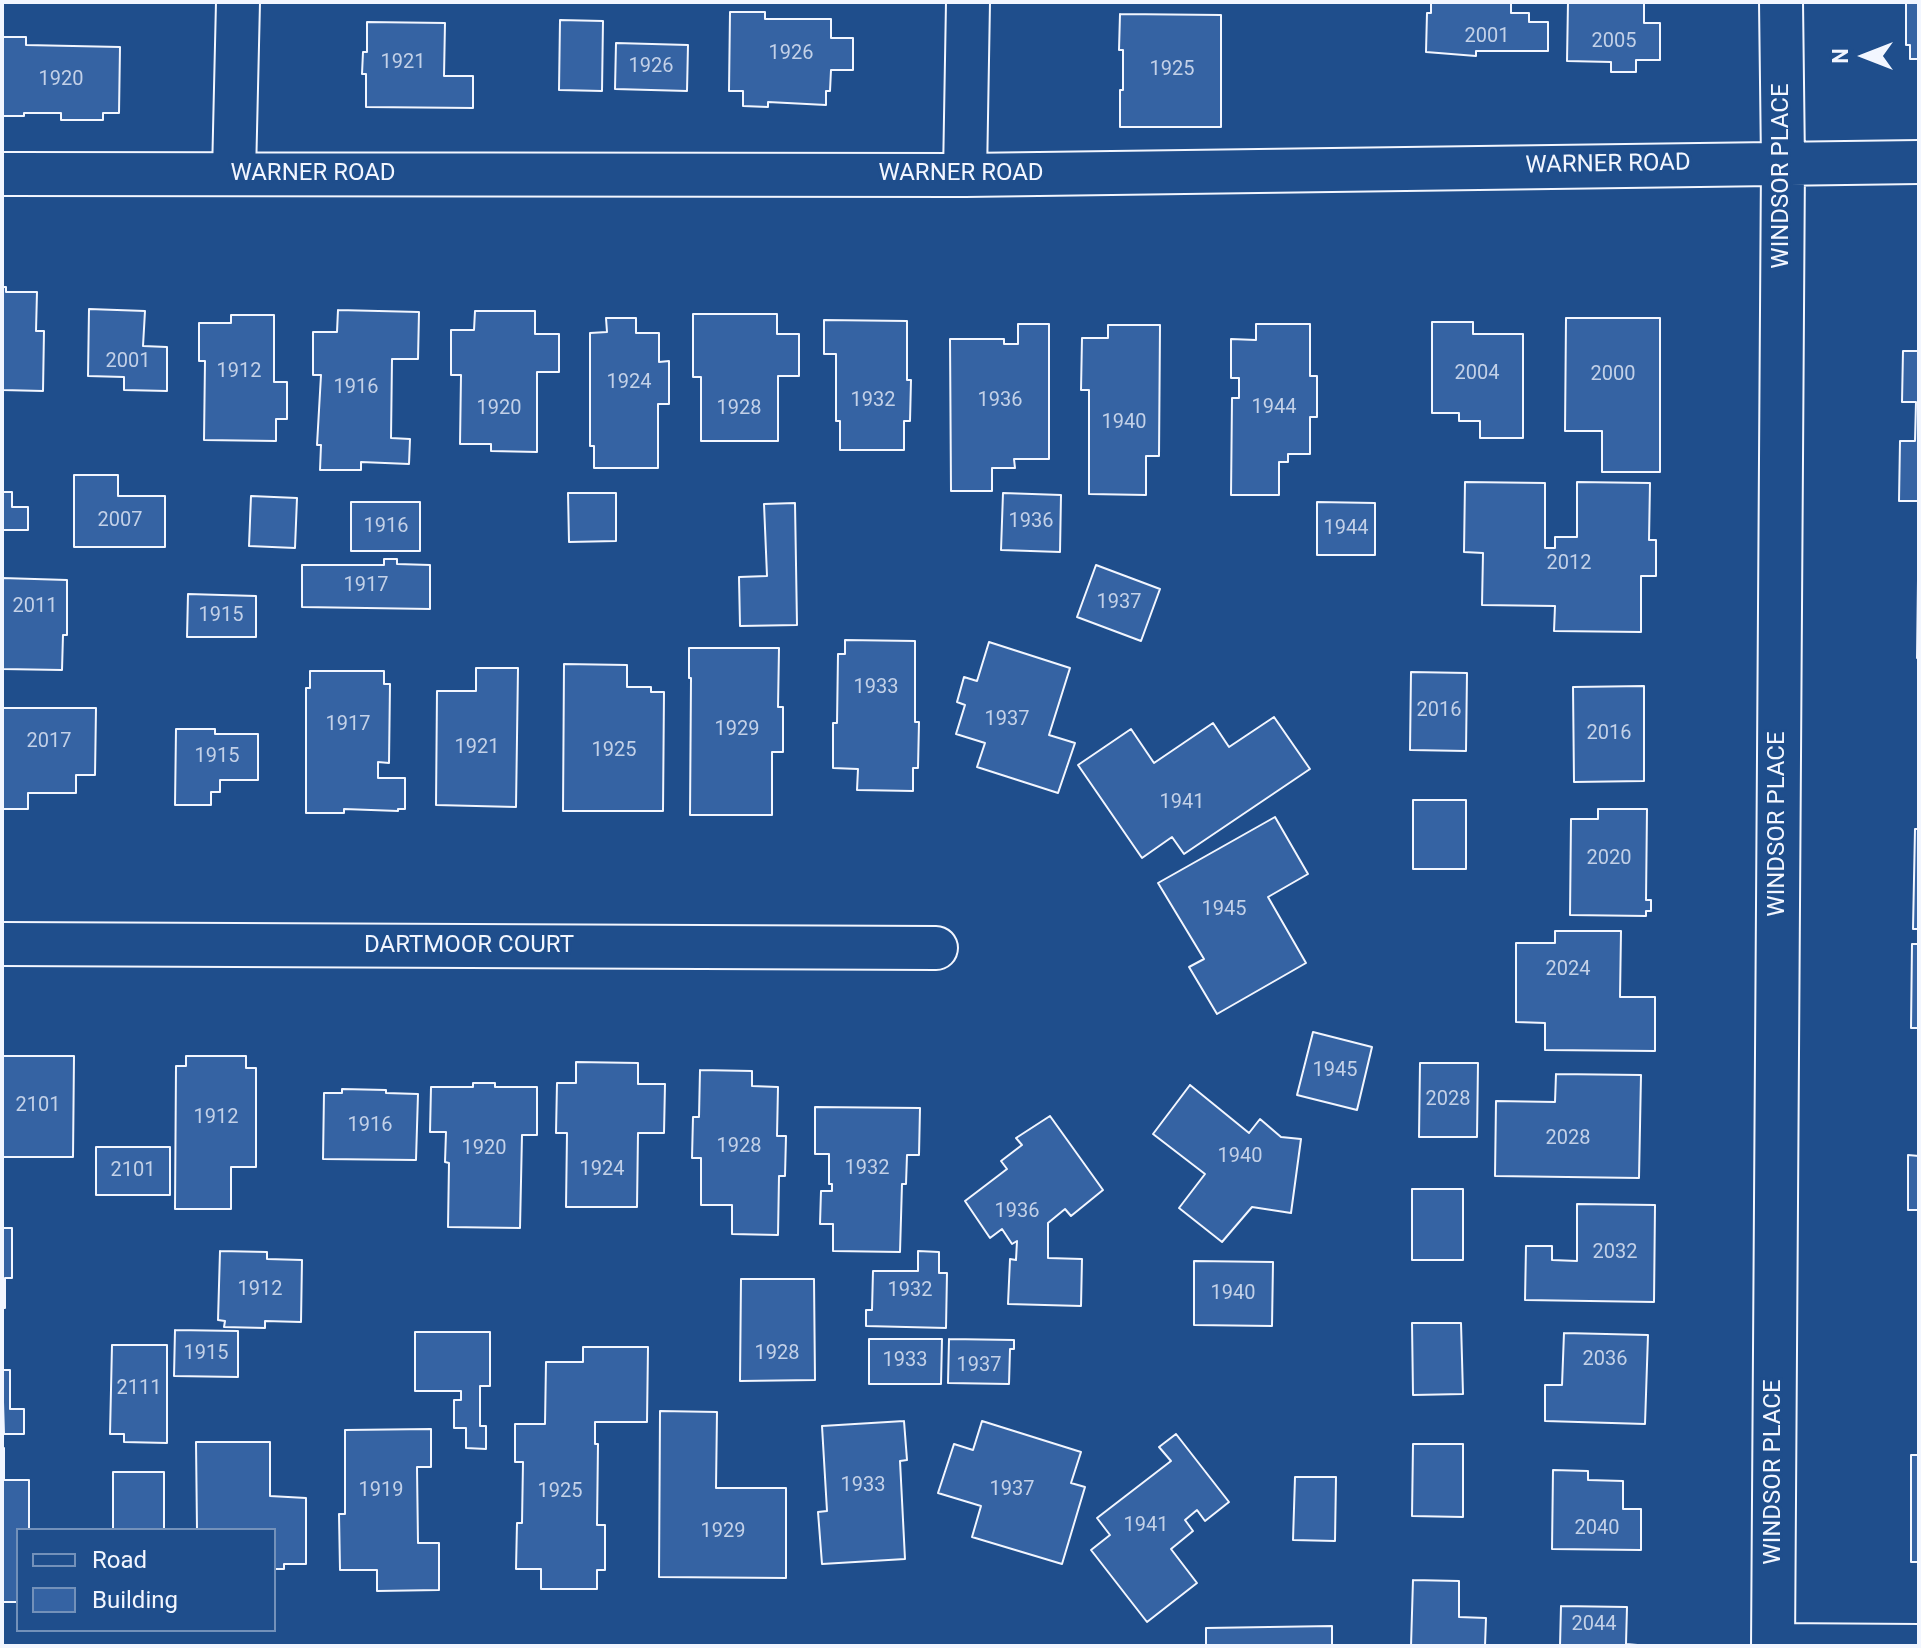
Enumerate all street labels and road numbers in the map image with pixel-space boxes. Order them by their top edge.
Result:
street label: WINDSOR PLACE [1768,83,1796,269]
street label: WARNER ROAD [1525,149,1691,181]
street label: WARNER ROAD [230,160,396,188]
street label: WARNER ROAD [878,160,1044,188]
street label: WINDSOR PLACE [1764,731,1792,917]
street label: DARTMOOR COURT [364,932,574,960]
street label: WINDSOR PLACE [1760,1379,1788,1565]

